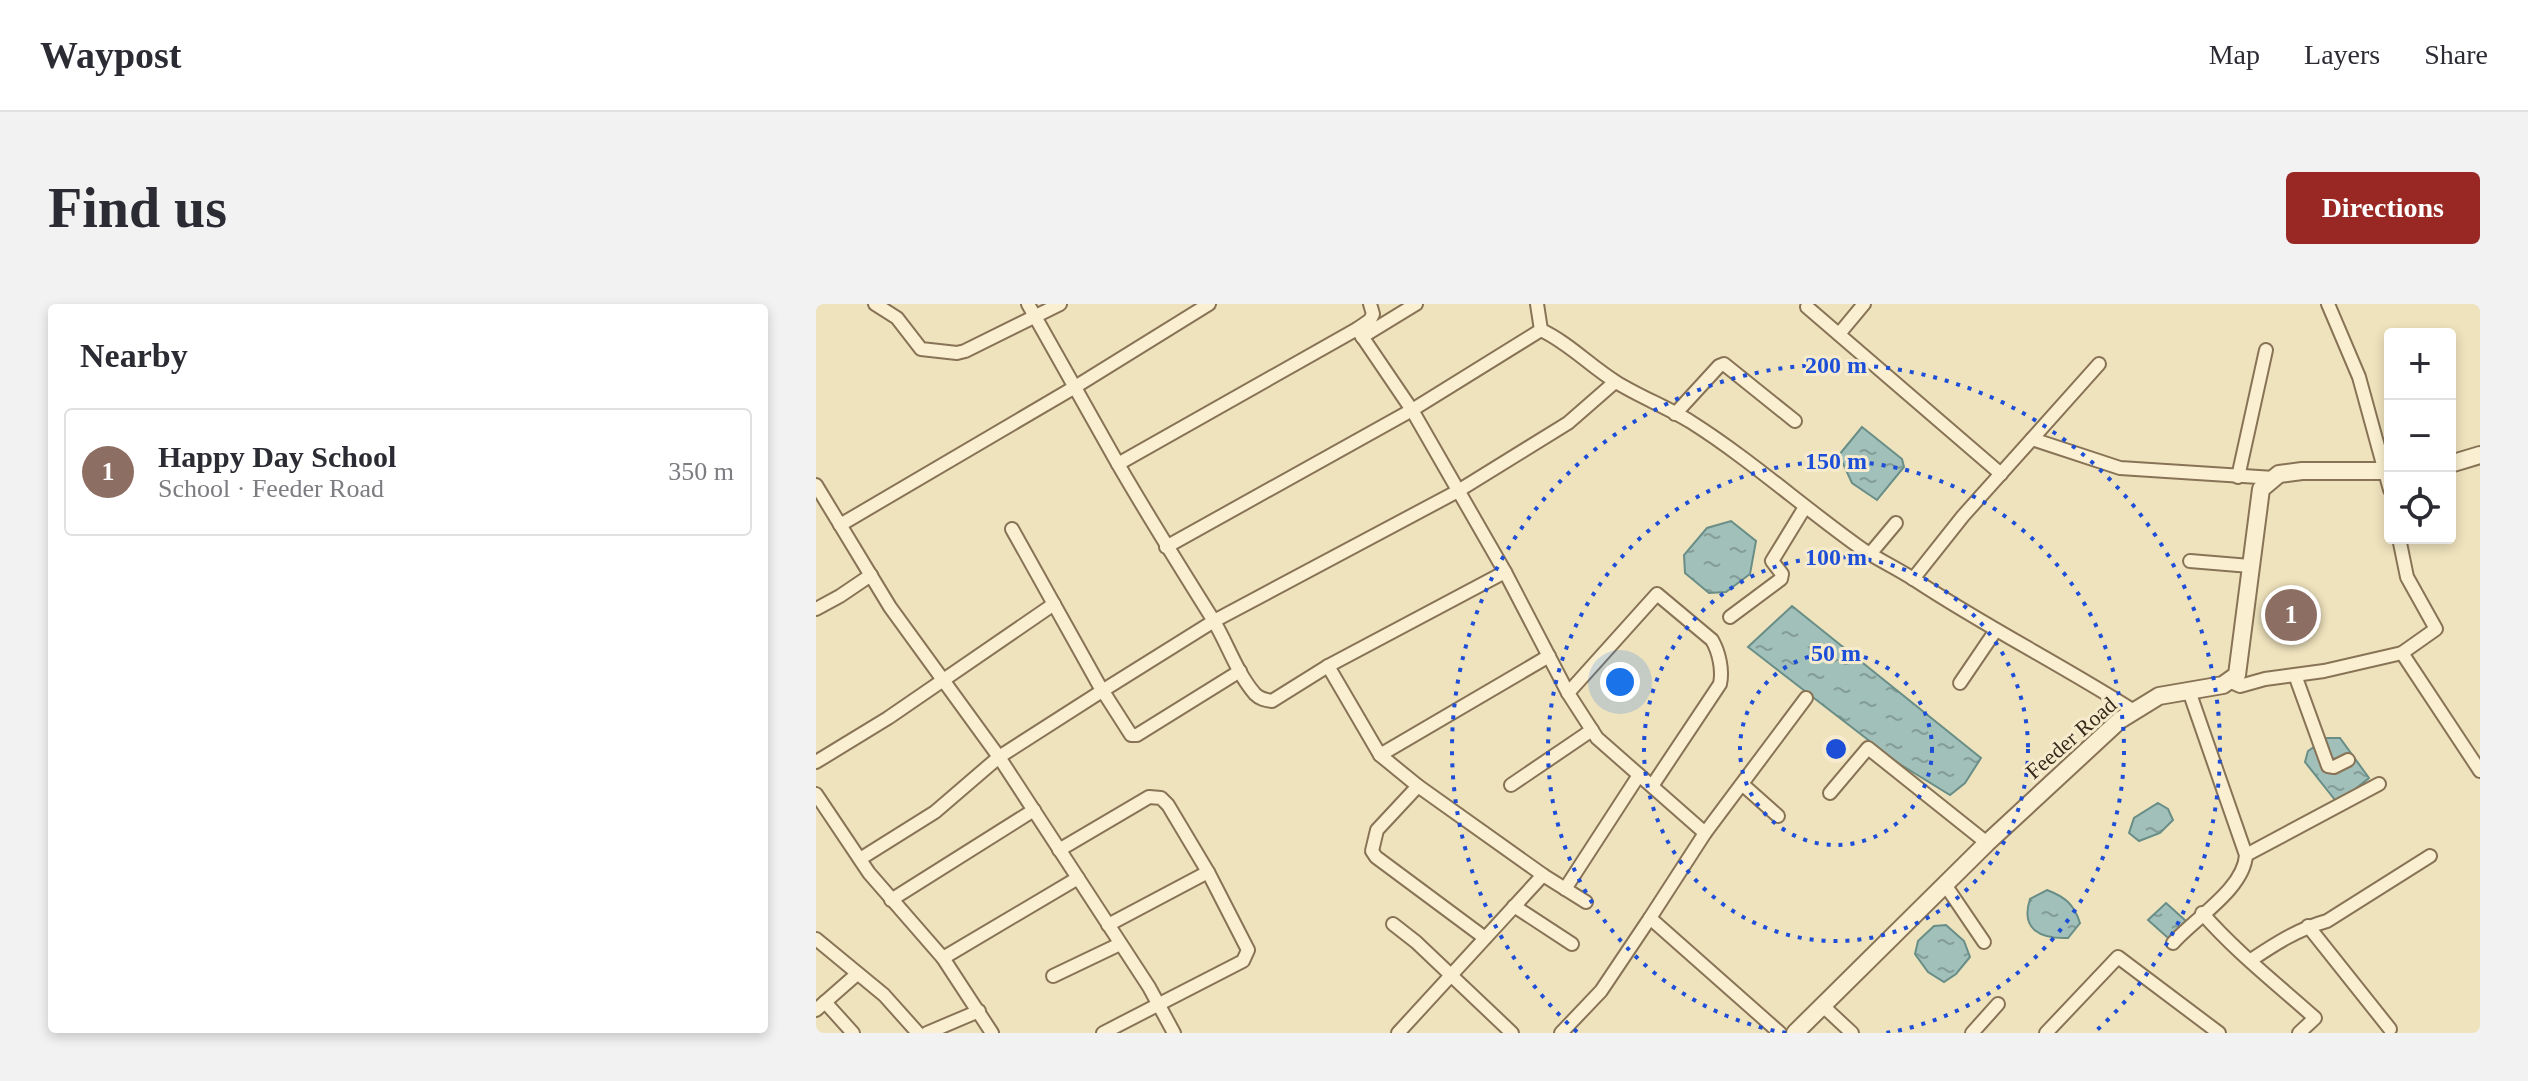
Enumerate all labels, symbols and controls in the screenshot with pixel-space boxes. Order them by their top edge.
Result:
text: Waypost [40,34,181,76]
text: Map [2209,39,2260,70]
text: Layers [2304,39,2380,70]
text: Share [2424,39,2488,70]
button: Directions [2286,172,2480,244]
text: Find us [48,177,227,239]
map controls [2384,328,2456,544]
button: + [2384,328,2456,400]
text: Nearby [80,337,188,374]
text: 200 m [1805,352,1867,378]
button: − [2384,400,2456,472]
text: Happy Day School [158,440,396,473]
text: 150 m [1805,448,1867,474]
text: 1 [102,457,115,486]
text: 350 m [668,457,734,486]
button: locate [2384,472,2456,544]
text: School · Feeder Road [158,474,384,503]
text: 100 m [1805,544,1867,570]
pin: 1 [2265,585,2317,645]
text: 50 m [1811,640,1861,666]
your location [1600,662,1640,702]
street label: Feeder Road [2021,692,2121,784]
centre of rings [1822,735,1850,763]

